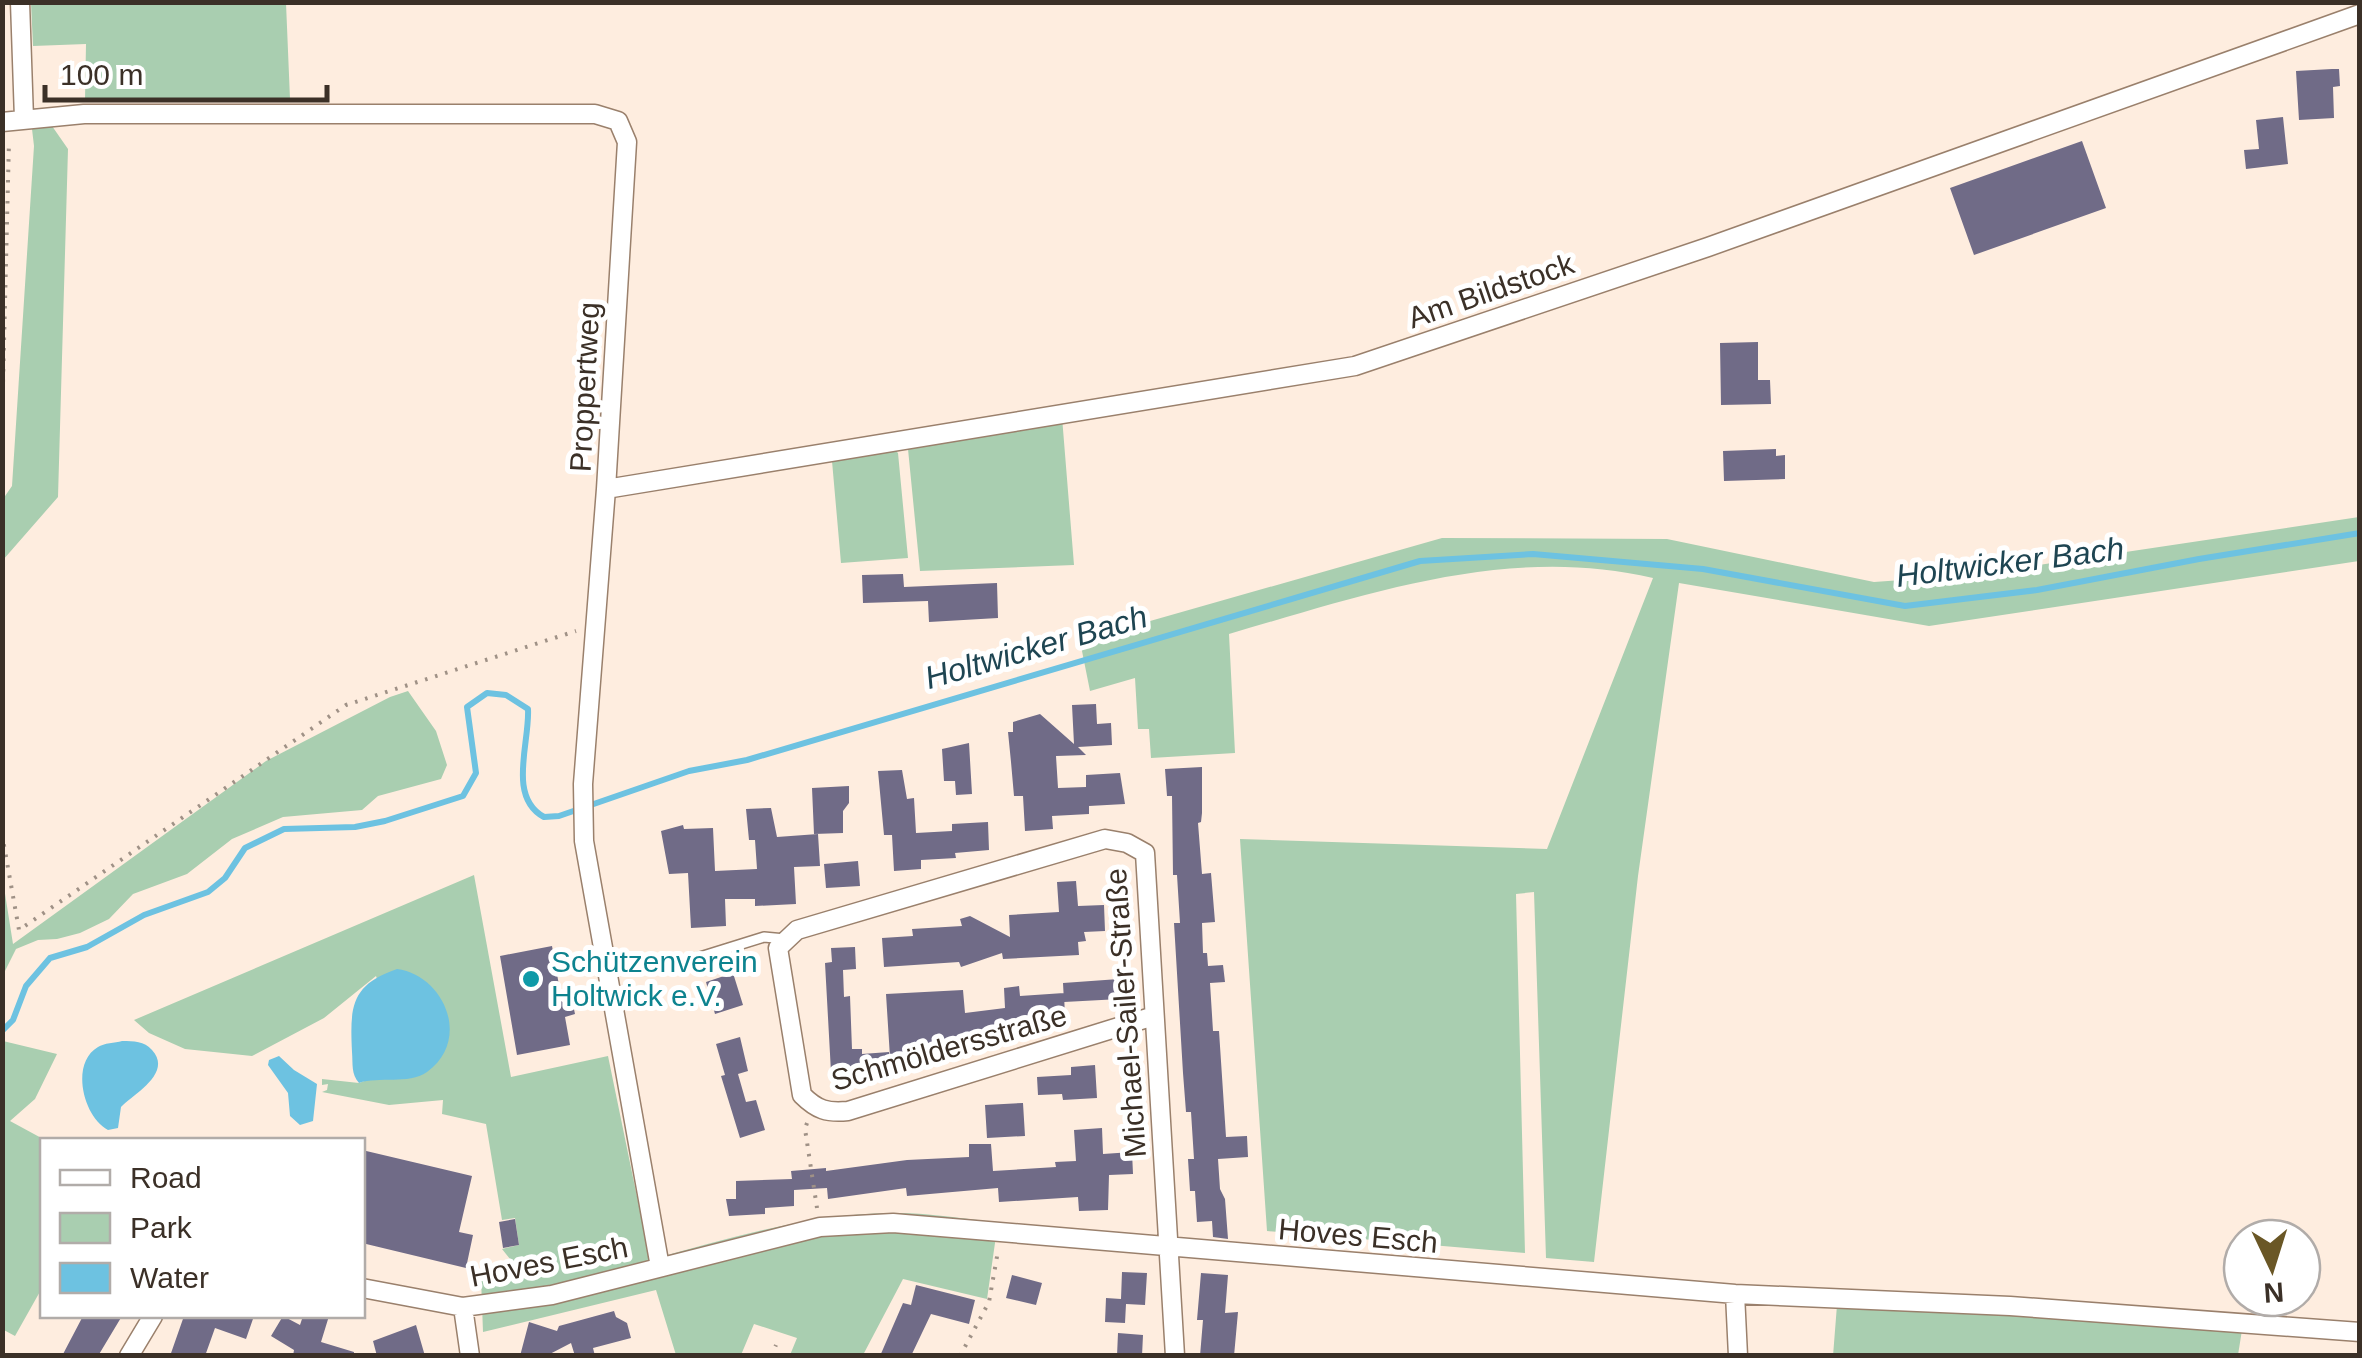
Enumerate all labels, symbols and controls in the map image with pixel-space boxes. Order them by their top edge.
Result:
scale bar [45,40,328,102]
text: 100 m [60,58,143,91]
street label: Am Bildstock [1403,246,1579,334]
street label: Proppertweg [564,301,605,473]
water label: Holtwicker Bach [1894,530,2126,594]
water label: Holtwicker Bach [921,598,1151,696]
street label: Michael-Sailer-Straße [1099,867,1152,1159]
place label: Schützenverein Holtwick e.V. [551,945,758,1012]
marker: Schützenverein Holtwick e.V. [520,968,542,990]
street label: Schmöldersstraße [827,998,1070,1097]
legend [40,1138,365,1318]
text: Road [130,1161,202,1194]
text: Park [130,1211,193,1244]
street label: Hoves Esch [1277,1212,1439,1259]
north arrow [2222,1218,2322,1318]
street label: Hoves Esch [467,1230,631,1293]
text: Water [130,1261,209,1294]
text: N [2263,1276,2285,1309]

